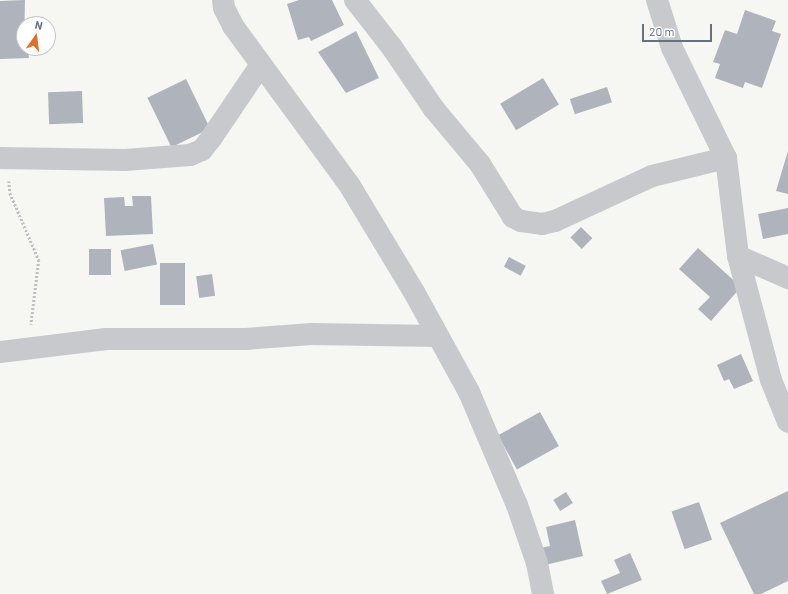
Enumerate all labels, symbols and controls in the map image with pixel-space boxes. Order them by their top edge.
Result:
north arrow [16,16,56,56]
scale bar [644,16,714,42]
text: N [34,18,44,32]
text: 20 m [649,24,675,38]

